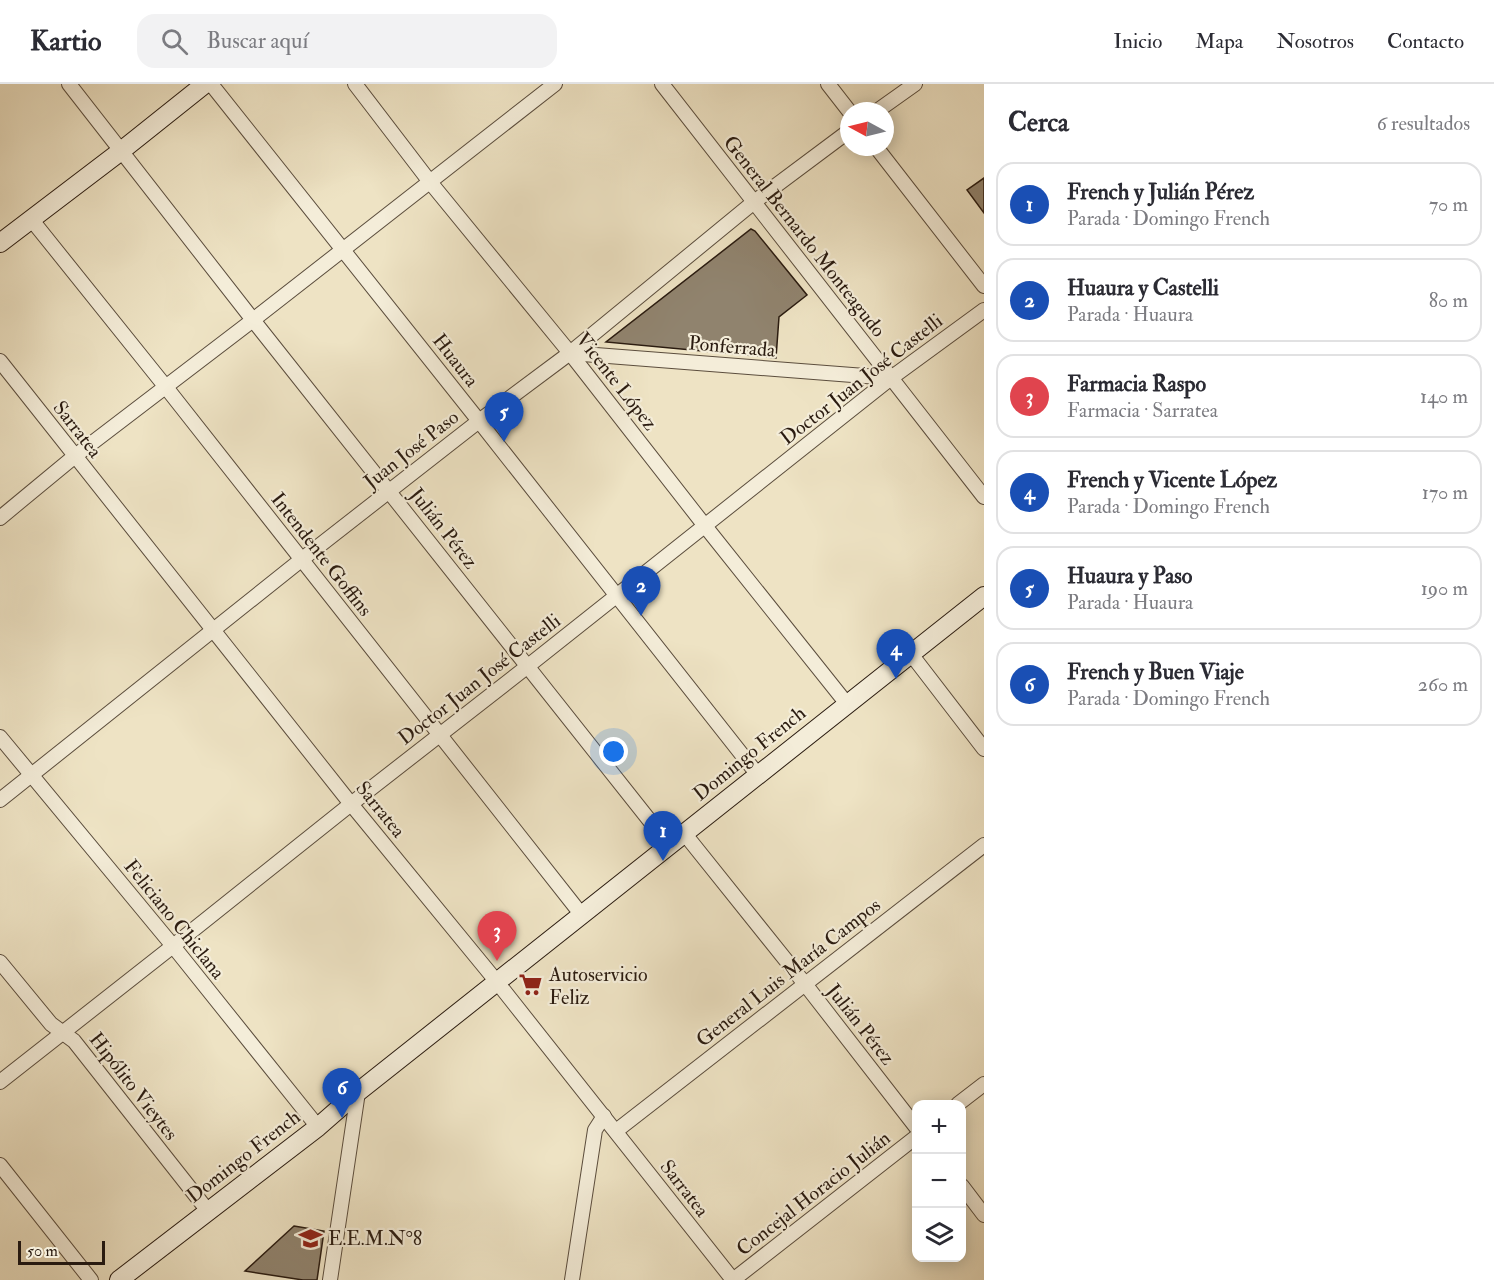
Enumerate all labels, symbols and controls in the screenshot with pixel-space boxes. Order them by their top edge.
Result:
search box [137,14,557,68]
text: Kartio [30,24,101,59]
icon: search [158,25,191,58]
text: Buscar aquí [206,27,308,55]
text: Inicio [1113,28,1162,55]
text: Mapa [1195,28,1243,55]
text: Nosotros [1276,28,1354,55]
text: Contacto [1387,28,1464,55]
north arrow [840,102,894,156]
text: Cerca [1008,107,1069,139]
text: 6 resultados [1377,111,1470,136]
street label: General Bernardo Monteagudo [718,130,891,342]
text: French y Julián Pérez [1067,178,1254,206]
text: 1 [1026,192,1033,217]
text: 70 m [1429,192,1468,217]
text: Parada · Domingo French [1067,206,1270,231]
text: Huaura y Castelli [1067,274,1219,302]
text: 2 [1024,288,1035,313]
text: 80 m [1429,288,1468,313]
text: Parada · Huaura [1067,302,1193,327]
street label: Doctor Juan José Castelli [775,308,948,451]
street label: Vicente López [570,327,663,436]
street label: Huaura [427,329,485,393]
street label: Ponferrada [688,330,777,363]
text: Farmacia Raspo [1067,370,1206,398]
text: 3 [1026,384,1033,409]
text: 140 m [1420,384,1468,409]
pin: 5 [484,392,524,442]
street label: Sarratea [48,396,108,463]
text: Farmacia · Sarratea [1067,398,1218,423]
street label: Juan José Paso [358,405,464,495]
text: French y Vicente López [1067,466,1277,494]
text: 4 [1024,480,1035,505]
text: 170 m [1422,480,1468,505]
street label: Julián Pérez [404,482,483,574]
street label: Intendente Goffins [265,487,378,621]
text: Parada · Domingo French [1067,494,1270,519]
text: Huaura y Paso [1067,562,1192,590]
pin: 2 [622,566,660,616]
text: 5 [1025,576,1034,601]
text: 190 m [1421,576,1468,601]
text: Parada · Huaura [1067,590,1193,615]
street label: Doctor Juan José Castelli [393,608,566,751]
pin: 4 [876,630,916,679]
text: French y Buen Viaje [1067,658,1244,686]
text: 6 [1024,672,1035,697]
text: 260 m [1418,672,1468,697]
text: Parada · Domingo French [1067,686,1270,711]
street label: Domingo French [688,700,811,806]
your location [599,737,628,766]
street label: Sarratea [350,776,411,843]
pin: 1 [644,812,682,861]
street label: Feliciano Chiclana [119,854,231,985]
street label: General Luis María Campos [691,892,886,1053]
pin: 3 [478,912,516,961]
place label: Autoservicio Feliz [548,962,648,1010]
supermarket icon: Autoservicio Feliz [518,972,544,998]
street label: Julián Pérez [821,978,900,1070]
street label: Hipólito Vieytes [83,1027,184,1146]
pin: 6 [322,1068,362,1118]
map controls [912,1100,966,1262]
button: + [912,1100,966,1154]
street label: Domingo French [181,1104,306,1209]
street label: Concejal Horacio Julián [731,1125,895,1261]
button: − [912,1154,966,1208]
street label: Sarratea [655,1155,715,1222]
button: layers [912,1208,966,1262]
school or university icon: E.E.M.N°8 [297,1225,323,1251]
place label: E.E.M.N°8 [328,1226,422,1251]
scale bar [18,1238,105,1266]
text: 50 m [27,1241,58,1261]

